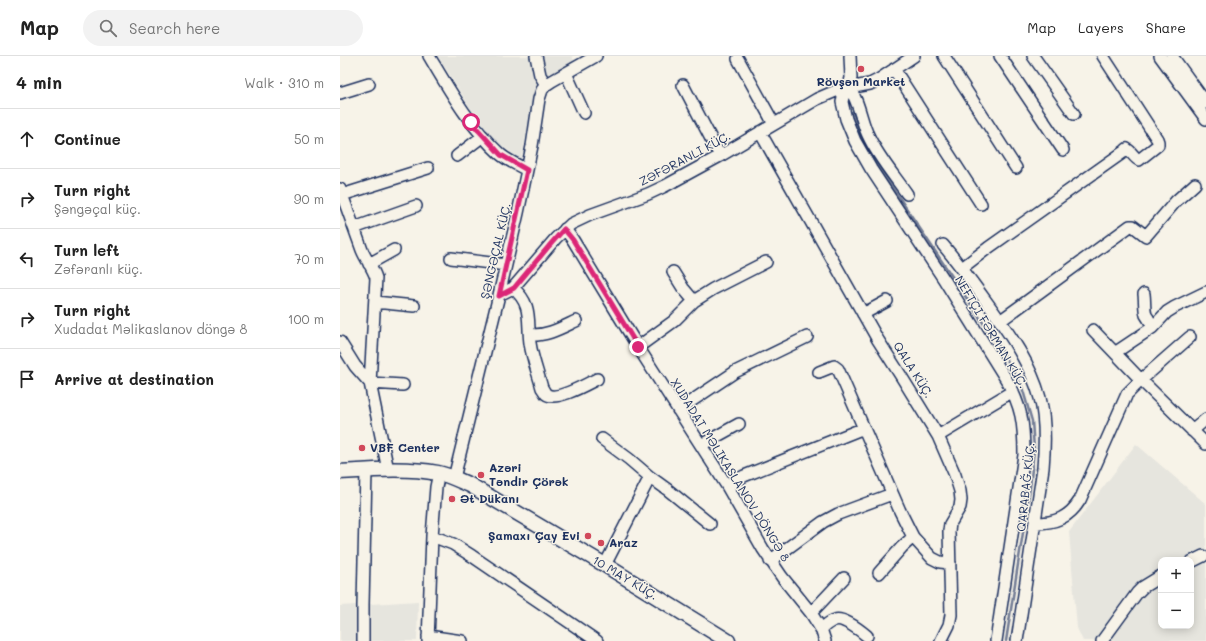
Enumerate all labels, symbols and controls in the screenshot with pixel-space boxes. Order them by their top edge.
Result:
search box [83,10,363,46]
text: Map [20,15,59,40]
icon: search [97,17,119,39]
text: Search here [129,18,220,38]
text: Map [1027,18,1056,37]
text: Layers [1078,18,1124,37]
text: Share [1146,18,1186,37]
marker: Rövşən Market [856,64,866,74]
text: 4 min [16,71,62,93]
place label: Rövşən Market [817,73,905,90]
text: Walk · 310 m [244,74,324,91]
route start [462,113,480,131]
street label: ZƏFƏRANLI KÜÇ. [636,127,733,189]
icon: ahead [16,128,38,150]
text: Continue [54,129,121,149]
text: 50 m [294,130,324,147]
text: Turn right [54,180,131,200]
icon: right [16,188,38,210]
text: 90 m [294,190,324,207]
text: Şəngəçal küç. [54,200,141,217]
street label: ŞƏNGƏÇAL KÜÇ. [476,201,514,300]
text: Turn left [54,240,119,260]
icon: left [16,248,38,270]
text: 70 m [294,250,324,267]
text: Zəfəranlı küç. [54,260,143,277]
street label: NEFTÇI FƏRMAN KÜÇ. [952,272,1032,391]
text: Turn right [54,300,131,320]
icon: right [16,308,38,330]
text: 100 m [288,310,324,327]
text: Xudadat Məlikaslanov döngə 8 [54,320,247,337]
route end [629,338,647,356]
street label: QALA KÜÇ. [890,338,937,401]
icon: arrive [16,368,38,390]
text: Arrive at destination [54,369,214,389]
street label: XUDADAT MƏLIKASLANOV DÖNGƏ 8 [668,375,794,564]
place label: VBF Center [370,439,440,455]
street label: QARABAĞ KÜÇ. [1012,442,1038,532]
marker: VBF Center [357,443,367,453]
place label: Azəri Təndir Çörək [489,459,568,489]
marker: Azəri Təndir Çörək [476,470,486,480]
place label: Ət Dükanı [460,490,519,506]
marker: Ət Dükanı [447,494,457,504]
place label: Şamaxı Çay Evi [488,527,580,543]
marker: Şamaxı Çay Evi [583,531,593,541]
place label: Araz [609,534,638,550]
marker: Araz [596,538,606,548]
street label: 10 MAY KÜÇ. [590,551,661,603]
map controls [1158,557,1194,629]
button: + [1158,557,1194,593]
button: − [1158,593,1194,629]

